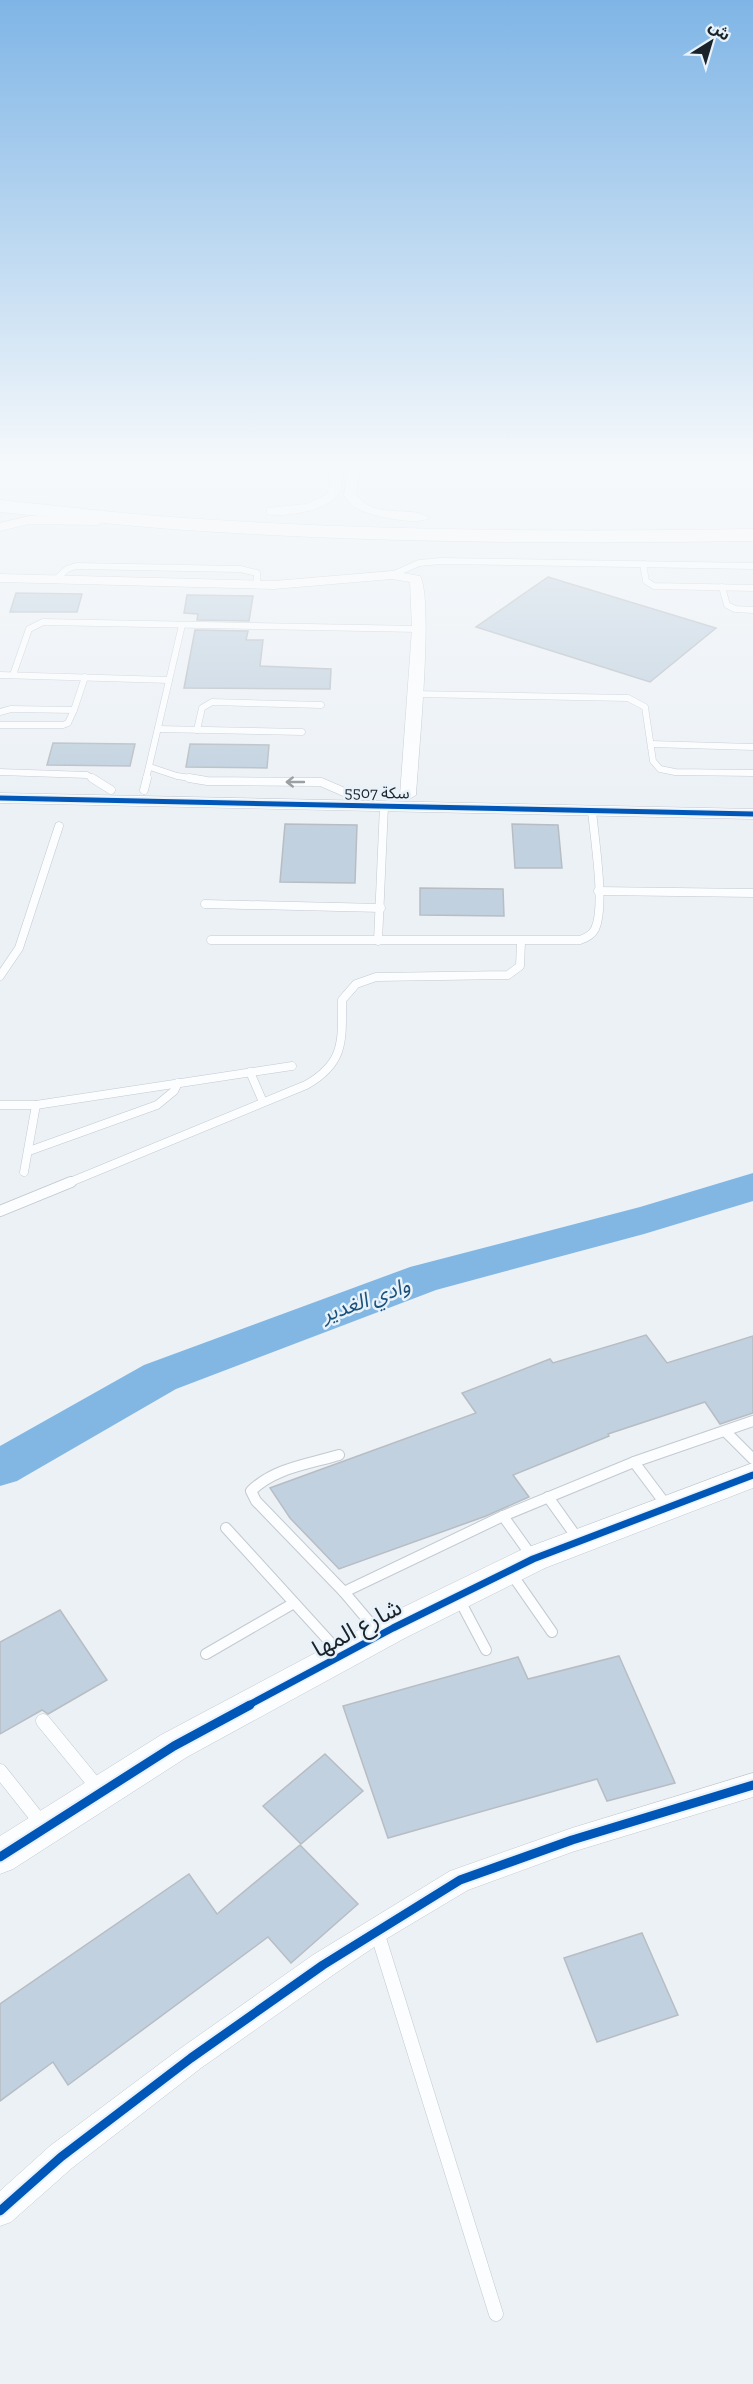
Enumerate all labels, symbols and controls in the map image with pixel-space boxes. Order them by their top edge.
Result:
north arrow [681,12,741,72]
text: ش [705,16,734,45]
one-way arrow [286,776,306,787]
street label: سكة 5507 [344,782,410,803]
water label: وادي الغدير [316,1272,415,1331]
street label: شارع المها [307,1592,408,1666]

